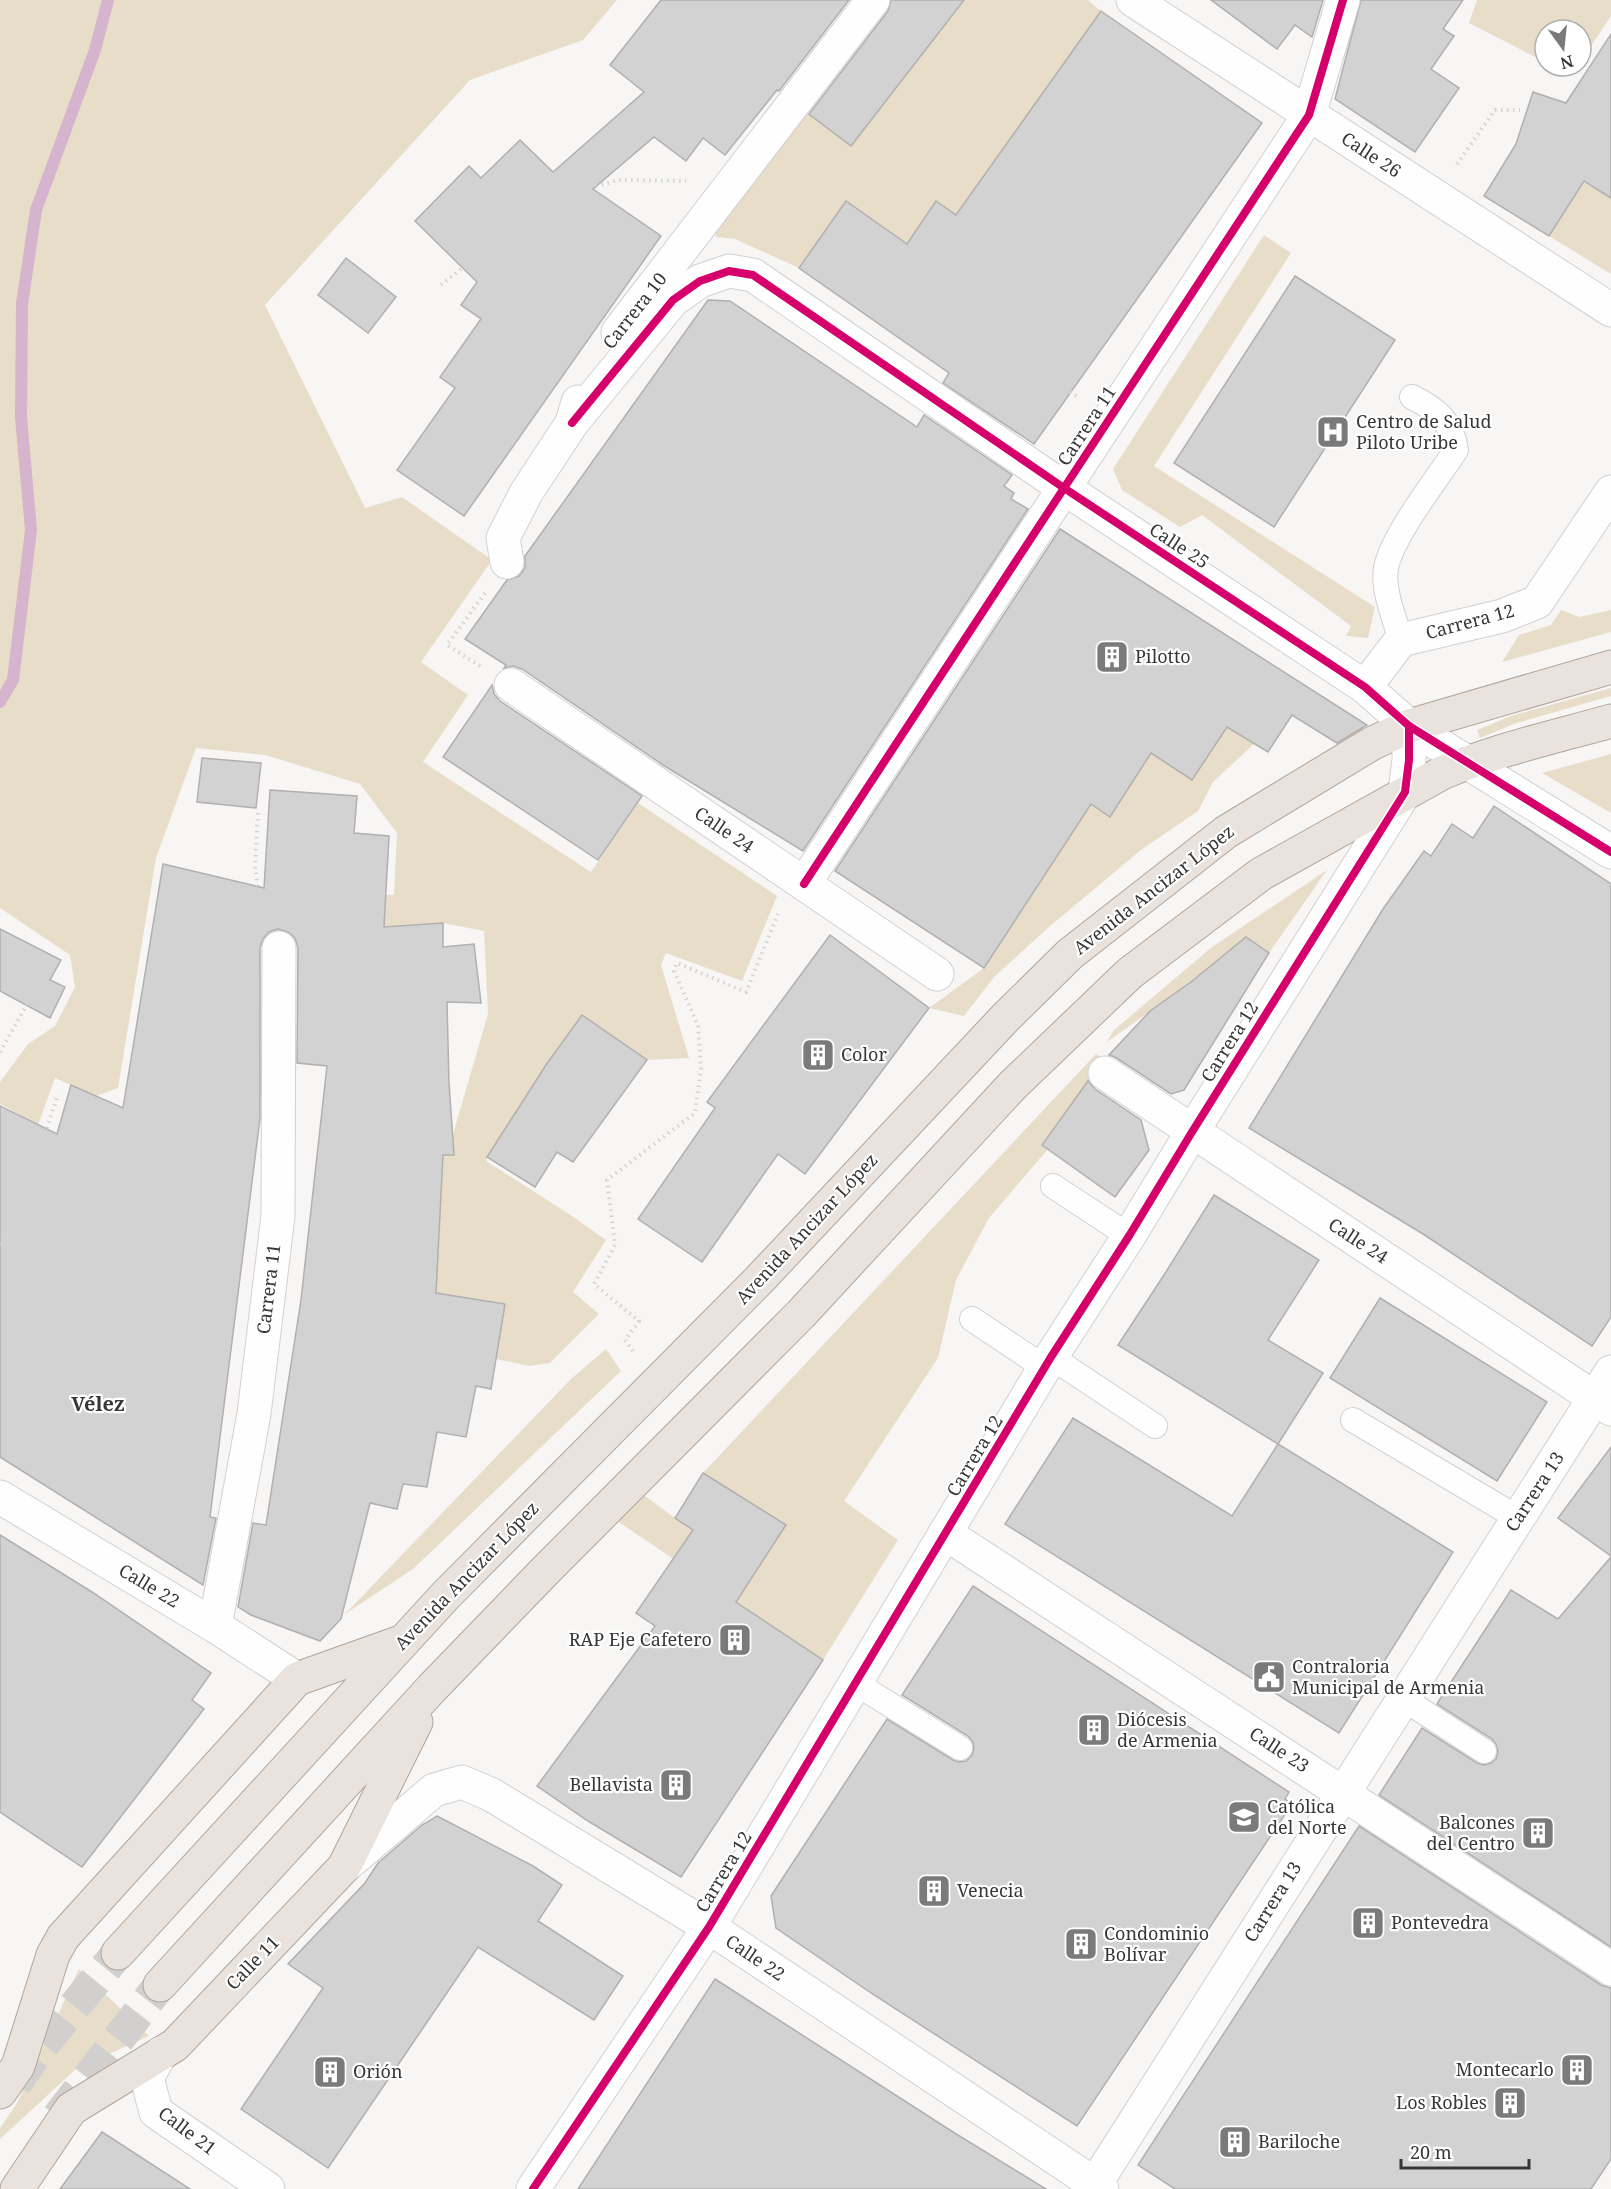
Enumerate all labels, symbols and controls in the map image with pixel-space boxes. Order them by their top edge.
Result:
north arrow [1533,18,1593,78]
text: N [1558,50,1576,75]
street label: Calle 26 [1337,126,1406,182]
street label: Carrera 10 [597,267,672,354]
street label: Carrera 11 [1051,381,1121,470]
place label: Centro de Salud Piloto Uribe [1356,409,1492,454]
hospital icon: Centro de Salud Piloto Uribe [1315,414,1351,450]
street label: Calle 25 [1145,517,1214,573]
street label: Carrera 12 [1423,598,1517,644]
building icon: Pilotto [1094,639,1130,675]
place label: Pilotto [1135,644,1191,668]
street label: Calle 24 [690,801,759,858]
street label: Avenida Ancizar López [1068,819,1239,960]
street label: Carrera 12 [1195,997,1263,1086]
building icon: Color [800,1037,836,1073]
place label: Color [841,1042,887,1066]
street label: Avenida Ancizar López [730,1148,882,1309]
street label: Calle 24 [1324,1212,1393,1268]
street label: Carrera 11 [251,1242,285,1335]
district label: Vélez [71,1390,125,1417]
street label: Carrera 12 [940,1410,1008,1501]
street label: Carrera 13 [1499,1447,1569,1536]
street label: Avenida Ancizar López [389,1496,544,1655]
street label: Calle 22 [115,1558,184,1613]
building icon: RAP Eje Cafetero [717,1622,753,1658]
place label: RAP Eje Cafetero [569,1627,712,1651]
place label: Contraloria Municipal de Armenia [1292,1654,1484,1699]
public building icon: Contraloria Municipal de Armenia [1251,1659,1287,1695]
place label: Diócesis de Armenia [1117,1707,1218,1752]
building icon: Diócesis de Armenia [1076,1712,1112,1748]
street label: Calle 23 [1245,1721,1314,1777]
building icon: Bellavista [658,1767,694,1803]
place label: Bellavista [570,1772,653,1796]
place label: Católica del Norte [1267,1794,1347,1839]
school or university icon: Católica del Norte [1226,1799,1262,1835]
place label: Balcones del Centro [1427,1810,1515,1855]
building icon: Balcones del Centro [1520,1815,1556,1851]
street label: Carrera 12 [689,1826,757,1917]
street label: Carrera 13 [1238,1857,1306,1946]
building icon: Venecia [916,1873,952,1909]
place label: Venecia [957,1878,1024,1902]
building icon: Pontevedra [1350,1905,1386,1941]
place label: Pontevedra [1391,1910,1489,1934]
place label: Condominio Bolívar [1104,1921,1209,1966]
building icon: Condominio Bolívar [1063,1926,1099,1962]
street label: Calle 22 [721,1929,790,1986]
street label: Calle 11 [220,1930,284,1995]
building icon: Montecarlo [1559,2052,1595,2088]
building icon: Orión [312,2054,348,2090]
place label: Montecarlo [1456,2057,1554,2081]
place label: Orión [353,2059,403,2083]
building icon: Los Robles [1492,2085,1528,2121]
place label: Los Robles [1396,2090,1487,2114]
street label: Calle 21 [154,2101,221,2160]
building icon: Bariloche [1217,2124,1253,2160]
place label: Bariloche [1258,2129,1340,2153]
scale bar [1401,2132,1528,2170]
text: 20 m [1410,2140,1452,2164]

